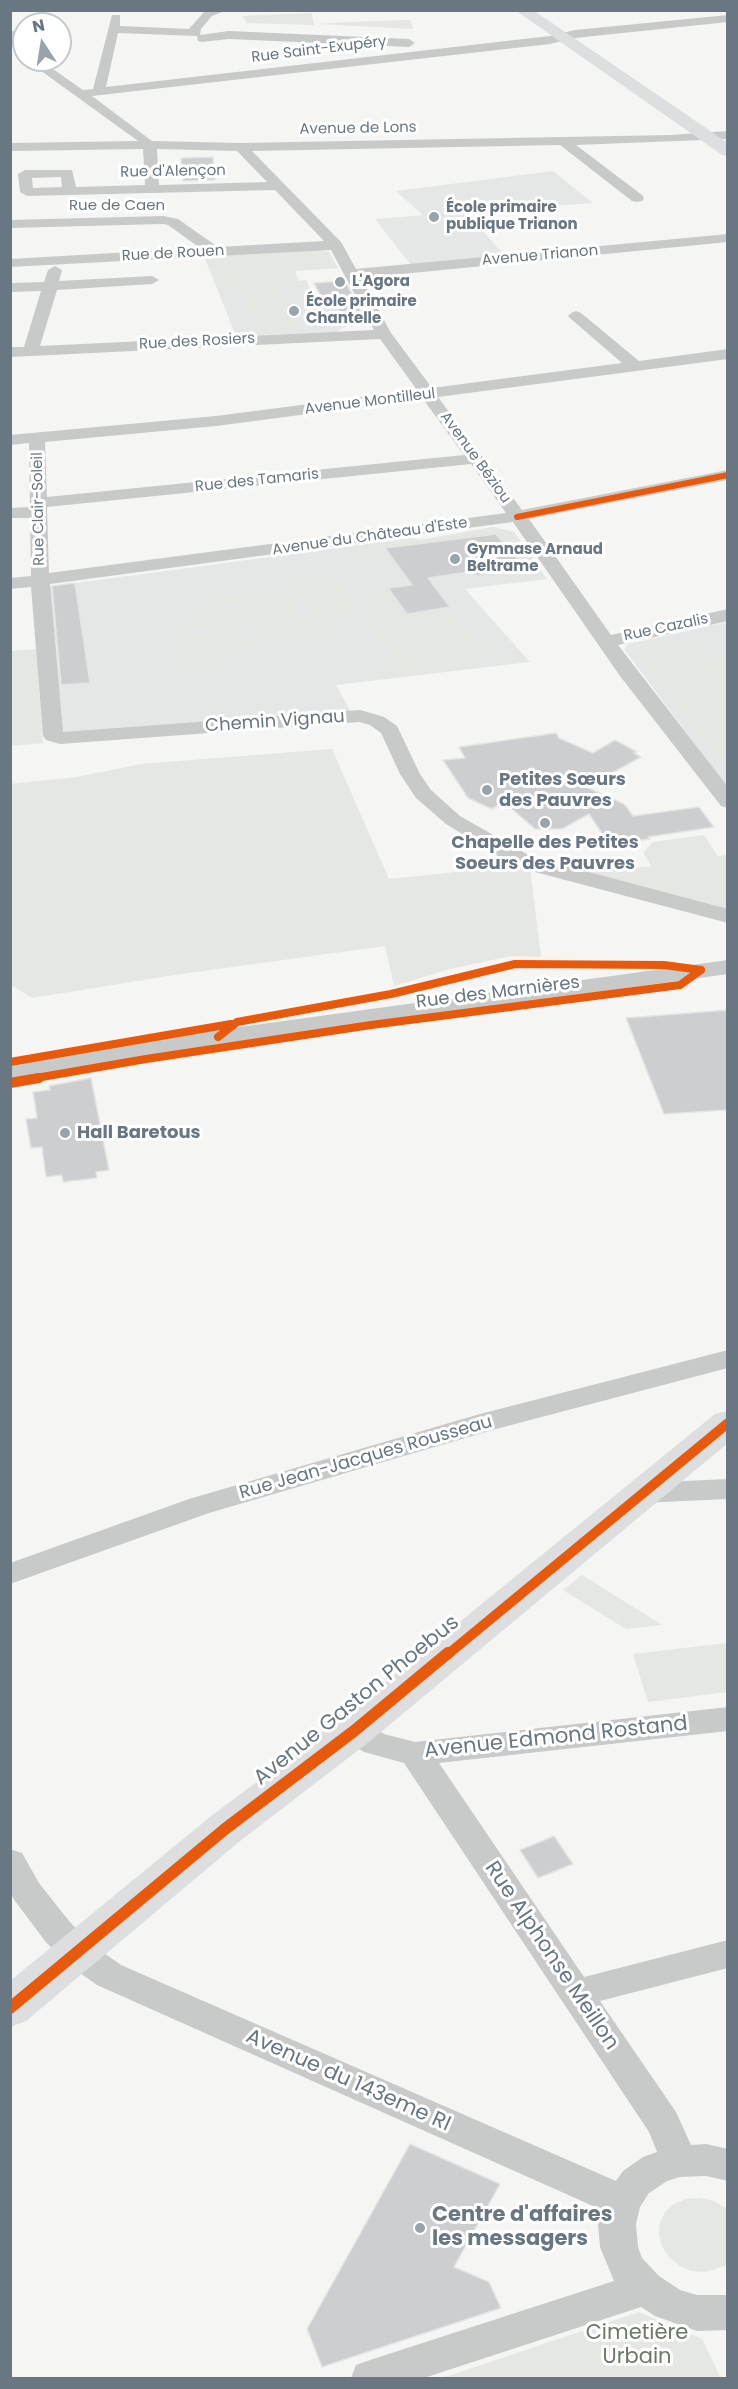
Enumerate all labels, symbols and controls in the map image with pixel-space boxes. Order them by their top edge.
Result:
north arrow [12,12,72,72]
text: N [30,13,47,38]
street label: Rue Saint-Exupéry [250,33,388,67]
street label: Avenue de Lons [299,119,417,139]
street label: Rue d'Alençon [120,162,226,182]
street label: Rue de Caen [69,197,165,215]
place label: École primaire publique Trianon [446,199,578,234]
marker: École primaire publique Trianon [427,210,441,224]
street label: Rue de Rouen [121,242,225,266]
street label: Avenue Trianon [481,242,599,270]
place label: L'Agora [352,273,410,291]
marker: L'Agora [333,275,347,289]
place label: École primaire Chantelle [306,293,417,328]
marker: École primaire Chantelle [287,304,301,318]
street label: Rue des Rosiers [138,330,256,354]
street label: Avenue Montilleul [304,385,436,419]
street label: Avenue Béziou [436,409,514,507]
street label: Rue Clair-Soleil [29,452,49,566]
street label: Rue des Tamaris [194,466,320,496]
street label: Avenue du Château d'Este [271,514,469,560]
place label: Gymnase Arnaud Beltrame [467,541,603,576]
marker: Gymnase Arnaud Beltrame [448,552,462,566]
street label: Rue Cazalis [622,610,710,646]
street label: Chemin Vignau [204,706,346,738]
place label: Petites Sœurs des Pauvres [499,769,626,812]
marker: Petites Sœurs des Pauvres [480,783,494,797]
marker: Chapelle des Petites Soeurs des Pauvres [538,816,552,830]
place label: Chapelle des Petites Soeurs des Pauvres [451,832,639,874]
street label: Rue des Marnières [415,972,581,1014]
place label: Hall Baretous [77,1122,201,1144]
marker: Hall Baretous [58,1126,72,1140]
street label: Rue Jean-Jacques Rousseau [237,1412,495,1504]
street label: Avenue Gaston Phoebus [249,1610,465,1792]
street label: Avenue Edmond Rostand [423,1712,689,1764]
street label: Rue Alphonse Meillon [479,1857,623,2055]
street label: Avenue du 143eme RI [242,2025,454,2137]
place label: Centre d'affaires les messagers [432,2203,612,2253]
marker: Centre d'affaires les messagers [413,2221,427,2235]
park label: Cimetière Urbain [586,2321,688,2371]

